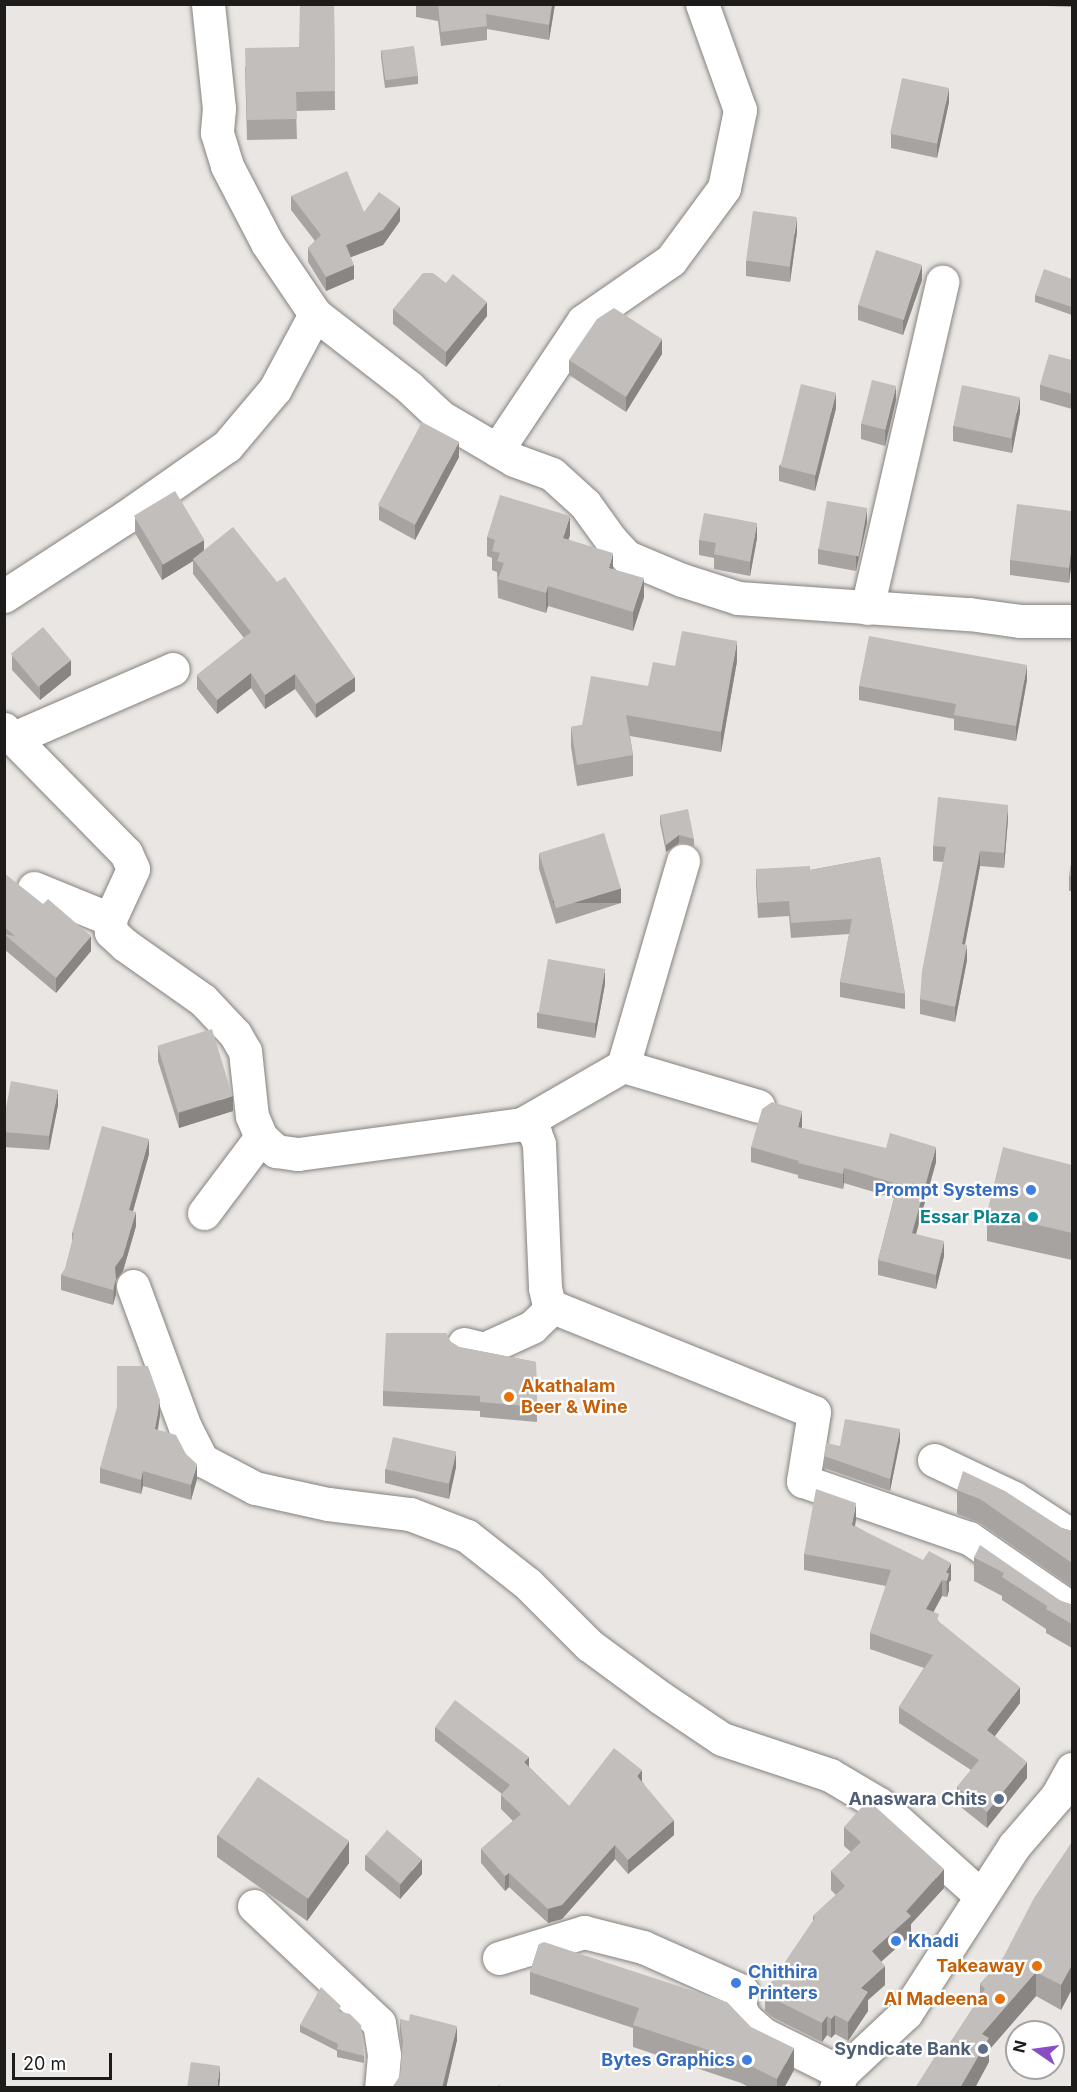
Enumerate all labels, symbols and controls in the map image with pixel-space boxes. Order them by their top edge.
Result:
place label: Prompt Systems [874,1179,1019,1201]
marker: Prompt Systems [1024,1183,1038,1197]
place label: Essar Plaza [920,1206,1021,1228]
marker: Essar Plaza [1026,1210,1040,1224]
place label: Akathalam Beer & Wine [521,1376,628,1418]
marker: Akathalam Beer & Wine [502,1390,516,1404]
place label: Anaswara Chits [848,1788,987,1810]
marker: Anaswara Chits [992,1792,1006,1806]
place label: Khadi [908,1930,959,1952]
marker: Khadi [889,1934,903,1948]
place label: Takeaway [936,1955,1025,1977]
marker: Takeaway [1030,1959,1044,1973]
place label: Chithira Printers [748,1962,818,2004]
marker: Chithira Printers [729,1976,743,1990]
place label: Al Madeena [884,1988,988,2010]
marker: Al Madeena [993,1992,1007,2006]
north arrow [1005,2020,1065,2080]
place label: Syndicate Bank [834,2038,971,2060]
text: N [1008,2038,1031,2055]
scale bar [15,2041,116,2079]
marker: Syndicate Bank [976,2042,990,2056]
place label: Bytes Graphics [601,2049,735,2071]
text: 20 m [23,2053,66,2074]
marker: Bytes Graphics [740,2053,754,2067]

